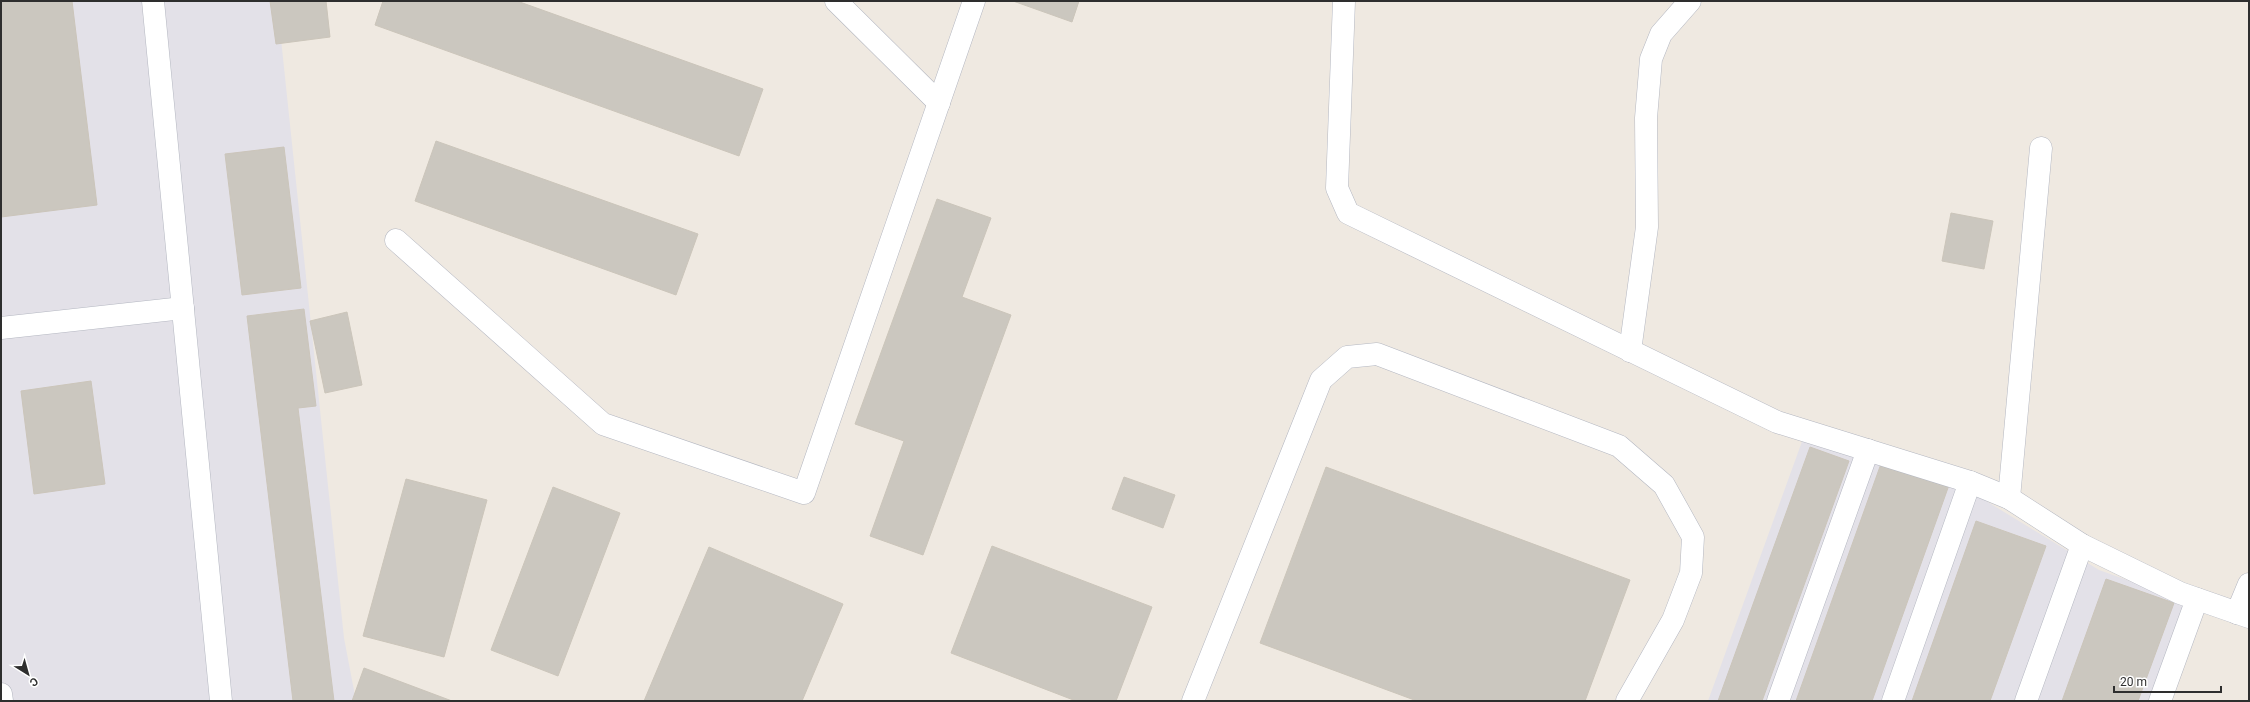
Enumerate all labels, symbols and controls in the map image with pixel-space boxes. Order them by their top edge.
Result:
north arrow [8,654,48,694]
scale bar [2114,668,2221,694]
text: С [27,674,41,689]
text: 20 m [2120,675,2147,689]

